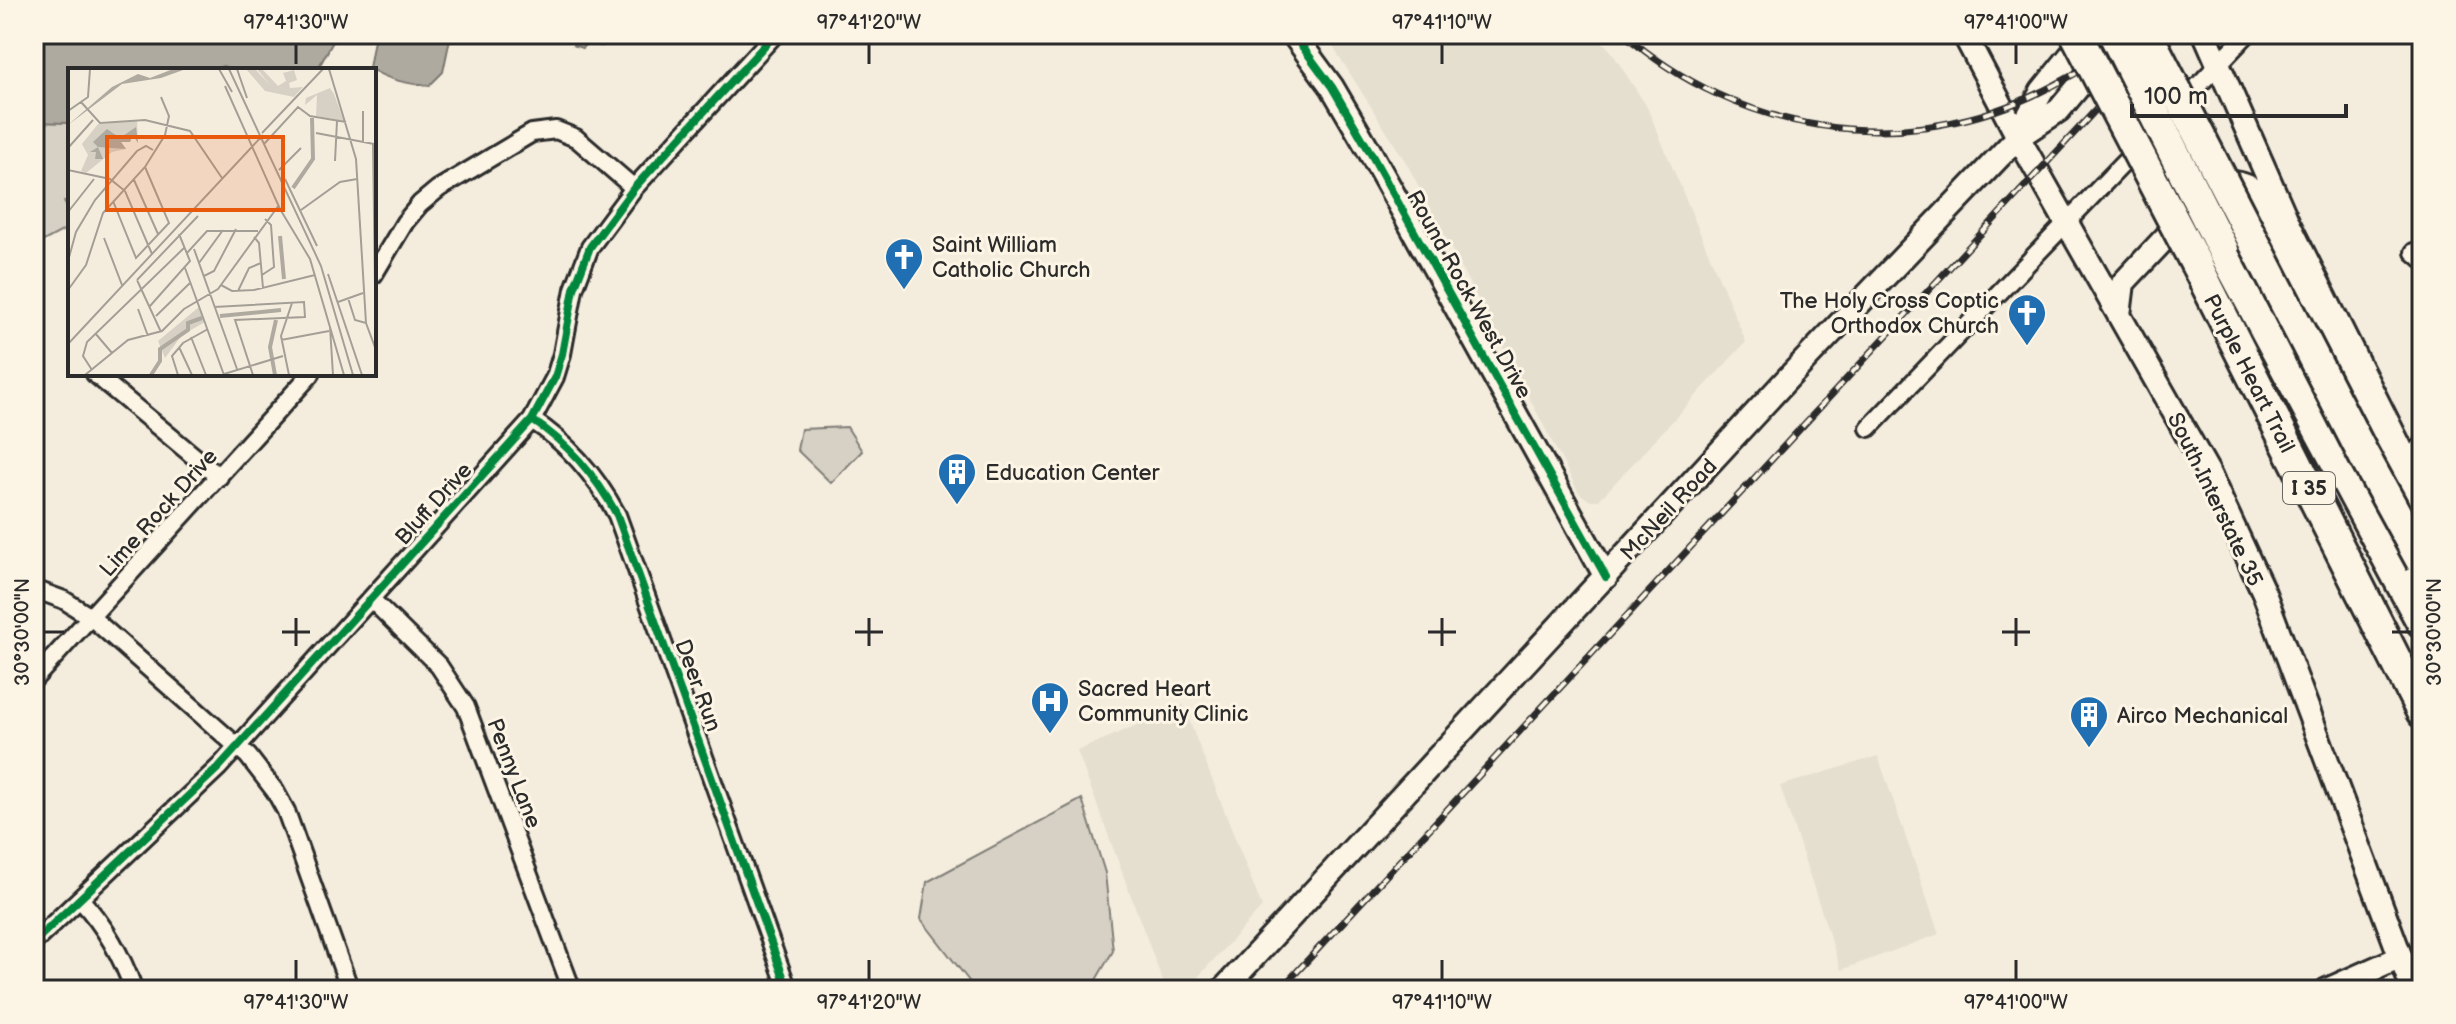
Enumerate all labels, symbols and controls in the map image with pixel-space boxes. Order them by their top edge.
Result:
text: 97°41'30"W [244,11,348,35]
text: 97°41'20"W [817,11,921,35]
text: 97°41'10"W [1392,11,1492,35]
text: 97°41'00"W [1964,11,2068,35]
inset map [68,68,376,376]
scale bar [2132,68,2346,118]
text: 100 m [2144,82,2208,111]
street label: Round Rock West Drive [1400,186,1537,404]
place label: Saint William Catholic Church [932,232,1091,284]
church icon: Saint William Catholic Church [883,236,925,291]
place label: The Holy Cross Coptic Orthodox Church [1780,288,1999,340]
street label: Purple Heart Trail [2197,290,2300,458]
church icon: The Holy Cross Coptic Orthodox Church [2006,292,2048,347]
street label: South Interstate 35 [2161,409,2268,591]
street label: Lime Rock Drive [94,443,224,583]
building icon: Education Center [936,451,978,506]
street label: McNeil Road [1615,453,1723,567]
street label: Bluff Drive [390,457,478,551]
place label: Education Center [985,460,1160,487]
road number: I 35 [2283,472,2335,504]
text: 30°30'00"N [11,578,35,686]
text: 30°30'00"N [2423,578,2447,686]
street label: Deer Run [668,636,727,735]
place label: Sacred Heart Community Clinic [1078,676,1248,728]
hospital icon: Sacred Heart Community Clinic [1029,680,1071,735]
building icon: Airco Mechanical [2068,694,2110,749]
place label: Airco Mechanical [2117,703,2288,730]
street label: Penny Lane [480,715,547,832]
text: 97°41'30"W [244,991,348,1015]
text: 97°41'20"W [817,991,921,1015]
text: 97°41'10"W [1392,991,1492,1015]
text: 97°41'00"W [1964,991,2068,1015]

